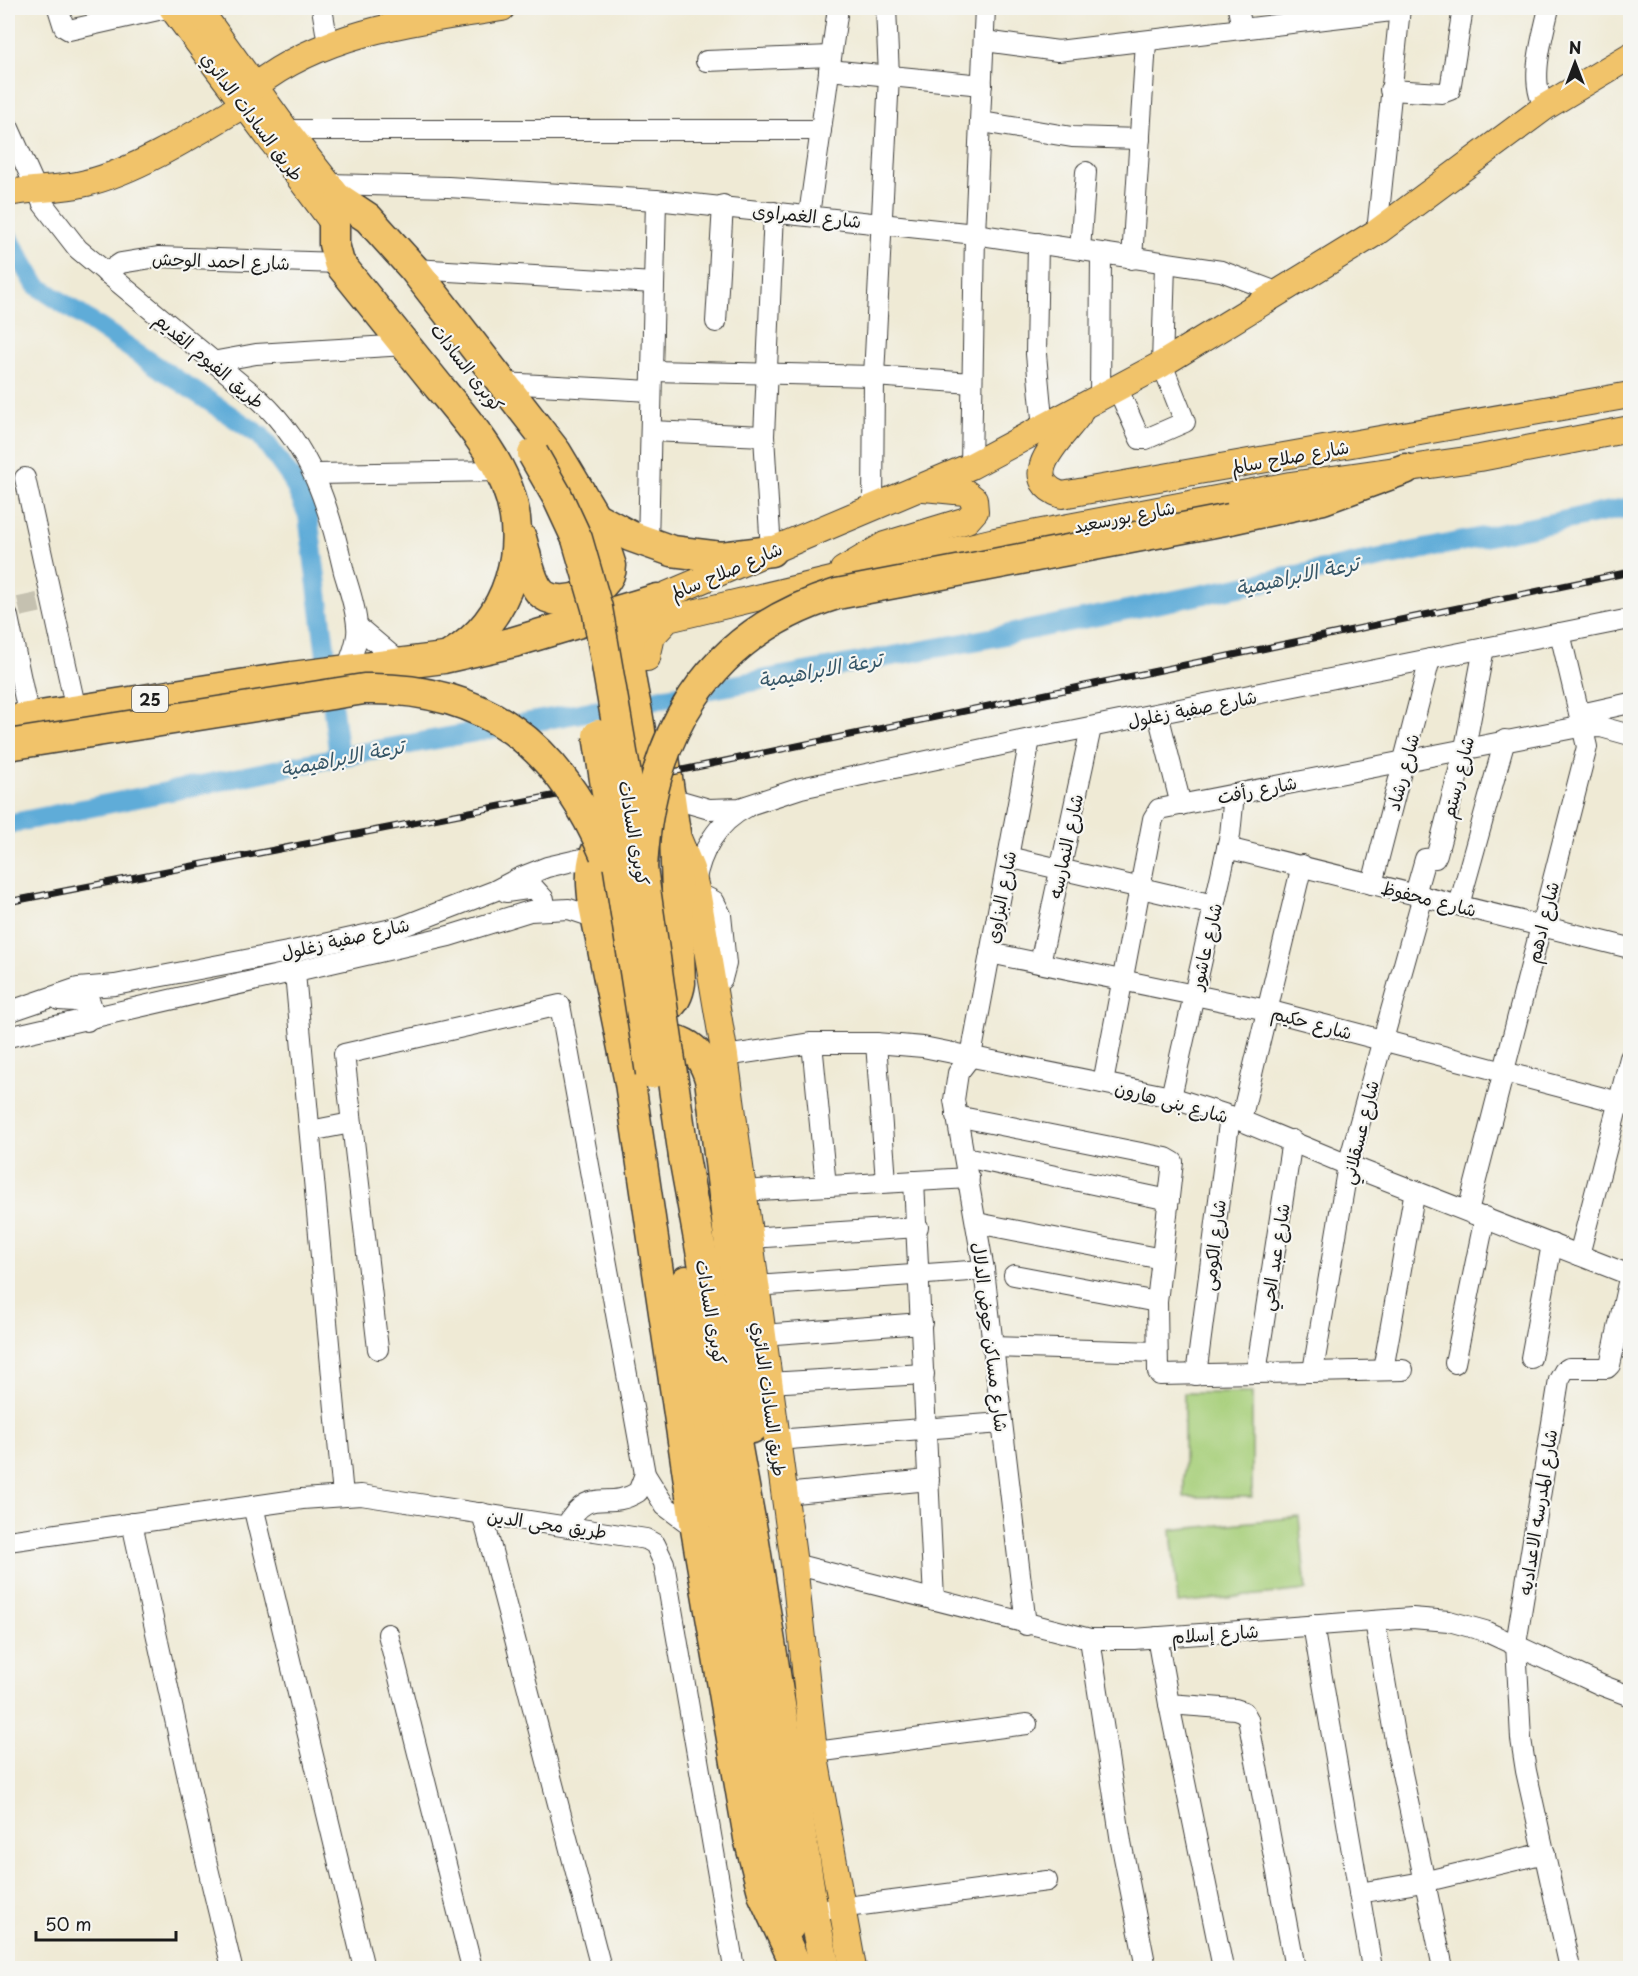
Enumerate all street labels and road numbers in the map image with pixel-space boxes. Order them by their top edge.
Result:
street label: طريق السادات الدائري [195,46,311,187]
street label: شارع الغمراوى [751,196,863,234]
street label: شارع احمد الوحش [152,244,290,276]
street label: طريق الفيوم القديم [148,306,271,416]
street label: كوبرى السادات [425,317,511,417]
street label: شارع صلاح سالم [1229,432,1351,482]
street label: شارع بورسعيد [1071,493,1177,539]
street label: شارع صلاح سالم [666,534,787,608]
street label: شارع صفية زغلول [1125,682,1259,734]
road number: 25 [132,686,168,712]
street label: شارع رشاد [1379,730,1425,814]
street label: شارع رستم [1434,733,1482,821]
street label: شارع رأفت [1215,768,1299,810]
street label: كوبرى السادات [612,778,658,888]
street label: شارع النمارسه [1041,791,1089,901]
street label: شارع البزاوى [978,848,1022,946]
street label: شارع محفوظ [1378,873,1480,923]
street label: شارع ادهم [1519,878,1567,966]
street label: شارع عاشور [1181,900,1228,994]
street label: شارع صفية زغلول [278,910,412,966]
street label: شارع حكيم [1268,998,1355,1048]
street label: شارع بنى هارون [1112,1073,1232,1129]
street label: شارع عسقلاني [1333,1077,1389,1188]
street label: شارع الكومى [1194,1198,1232,1292]
street label: شارع عبد الحي [1252,1201,1300,1313]
street label: شارع مساكن حوض الدلال [966,1241,1016,1433]
street label: كوبرى السادات [689,1257,735,1367]
street label: طريق السادات الدائري [745,1320,794,1478]
street label: شارع المدرسه الاعداديه [1511,1427,1563,1597]
street label: طريق محى الدين [485,1501,609,1545]
street label: شارع إسلام [1170,1616,1260,1652]

